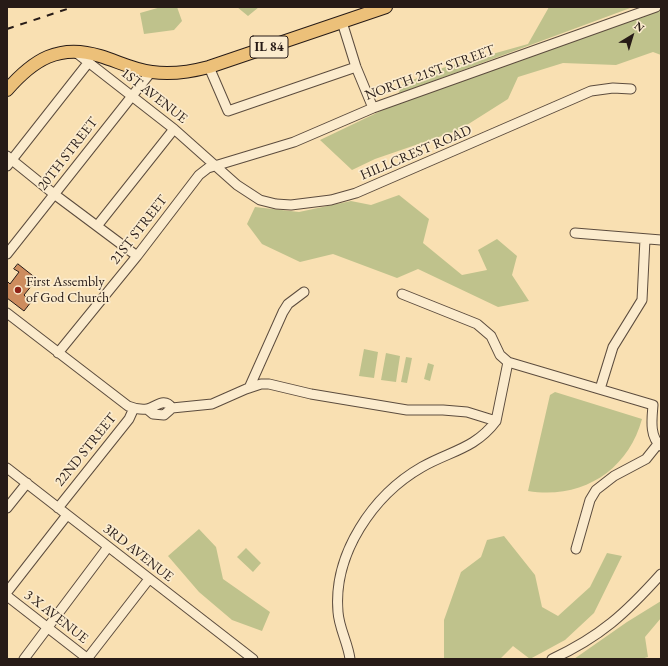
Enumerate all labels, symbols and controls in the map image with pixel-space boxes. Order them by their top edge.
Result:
north arrow [612,16,652,56]
text: N [632,18,647,35]
road number: IL 84 [250,36,288,58]
street label: NORTH 21ST STREET [363,42,497,104]
street label: 1ST AVENUE [117,65,191,127]
street label: 20TH STREET [34,114,102,194]
street label: HILLCREST ROAD [358,122,474,184]
street label: 21ST STREET [107,192,171,268]
place label: First Assembly of God Church [26,274,109,306]
marker: First Assembly of God Church [13,285,23,295]
street label: 22ND STREET [51,410,121,490]
street label: 3RD AVENUE [100,520,176,586]
street label: 3 X AVENUE [21,587,91,647]

